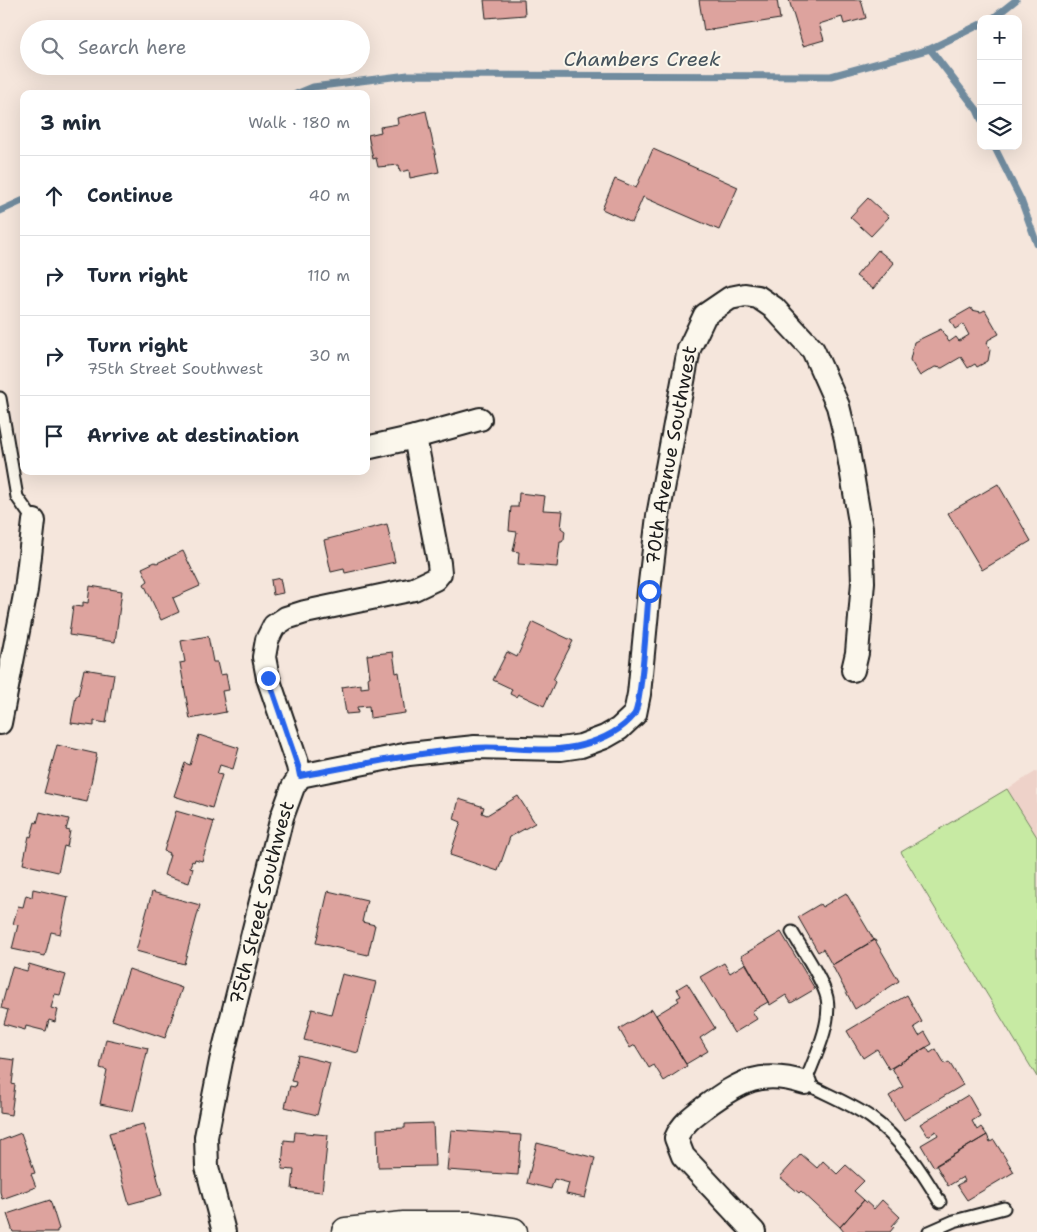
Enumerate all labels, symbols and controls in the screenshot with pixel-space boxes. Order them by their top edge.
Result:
map controls [977,15,1022,150]
button: + [977,15,1022,60]
search box [20,20,370,75]
icon: search [38,34,66,62]
text: Search here [78,35,187,60]
water label: Chambers Creek [563,46,721,72]
button: − [977,60,1022,105]
button: layers [977,105,1022,150]
text: 3 min [40,109,101,137]
text: Walk · 180 m [248,112,350,133]
icon: ahead [40,182,68,210]
text: Continue [87,183,173,208]
text: 40 m [308,185,350,206]
icon: right [40,262,68,290]
text: Turn right [87,263,188,288]
text: 110 m [307,265,350,286]
text: Turn right [87,333,188,358]
icon: right [40,342,68,370]
street label: 70th Avenue Southwest [640,343,702,566]
text: 30 m [309,345,350,366]
text: 75th Street Southwest [87,358,263,379]
icon: arrive [40,422,68,450]
text: Arrive at destination [87,423,299,448]
route start [638,580,661,603]
route end [257,667,280,690]
street label: 75th Street Southwest [224,797,300,1007]

